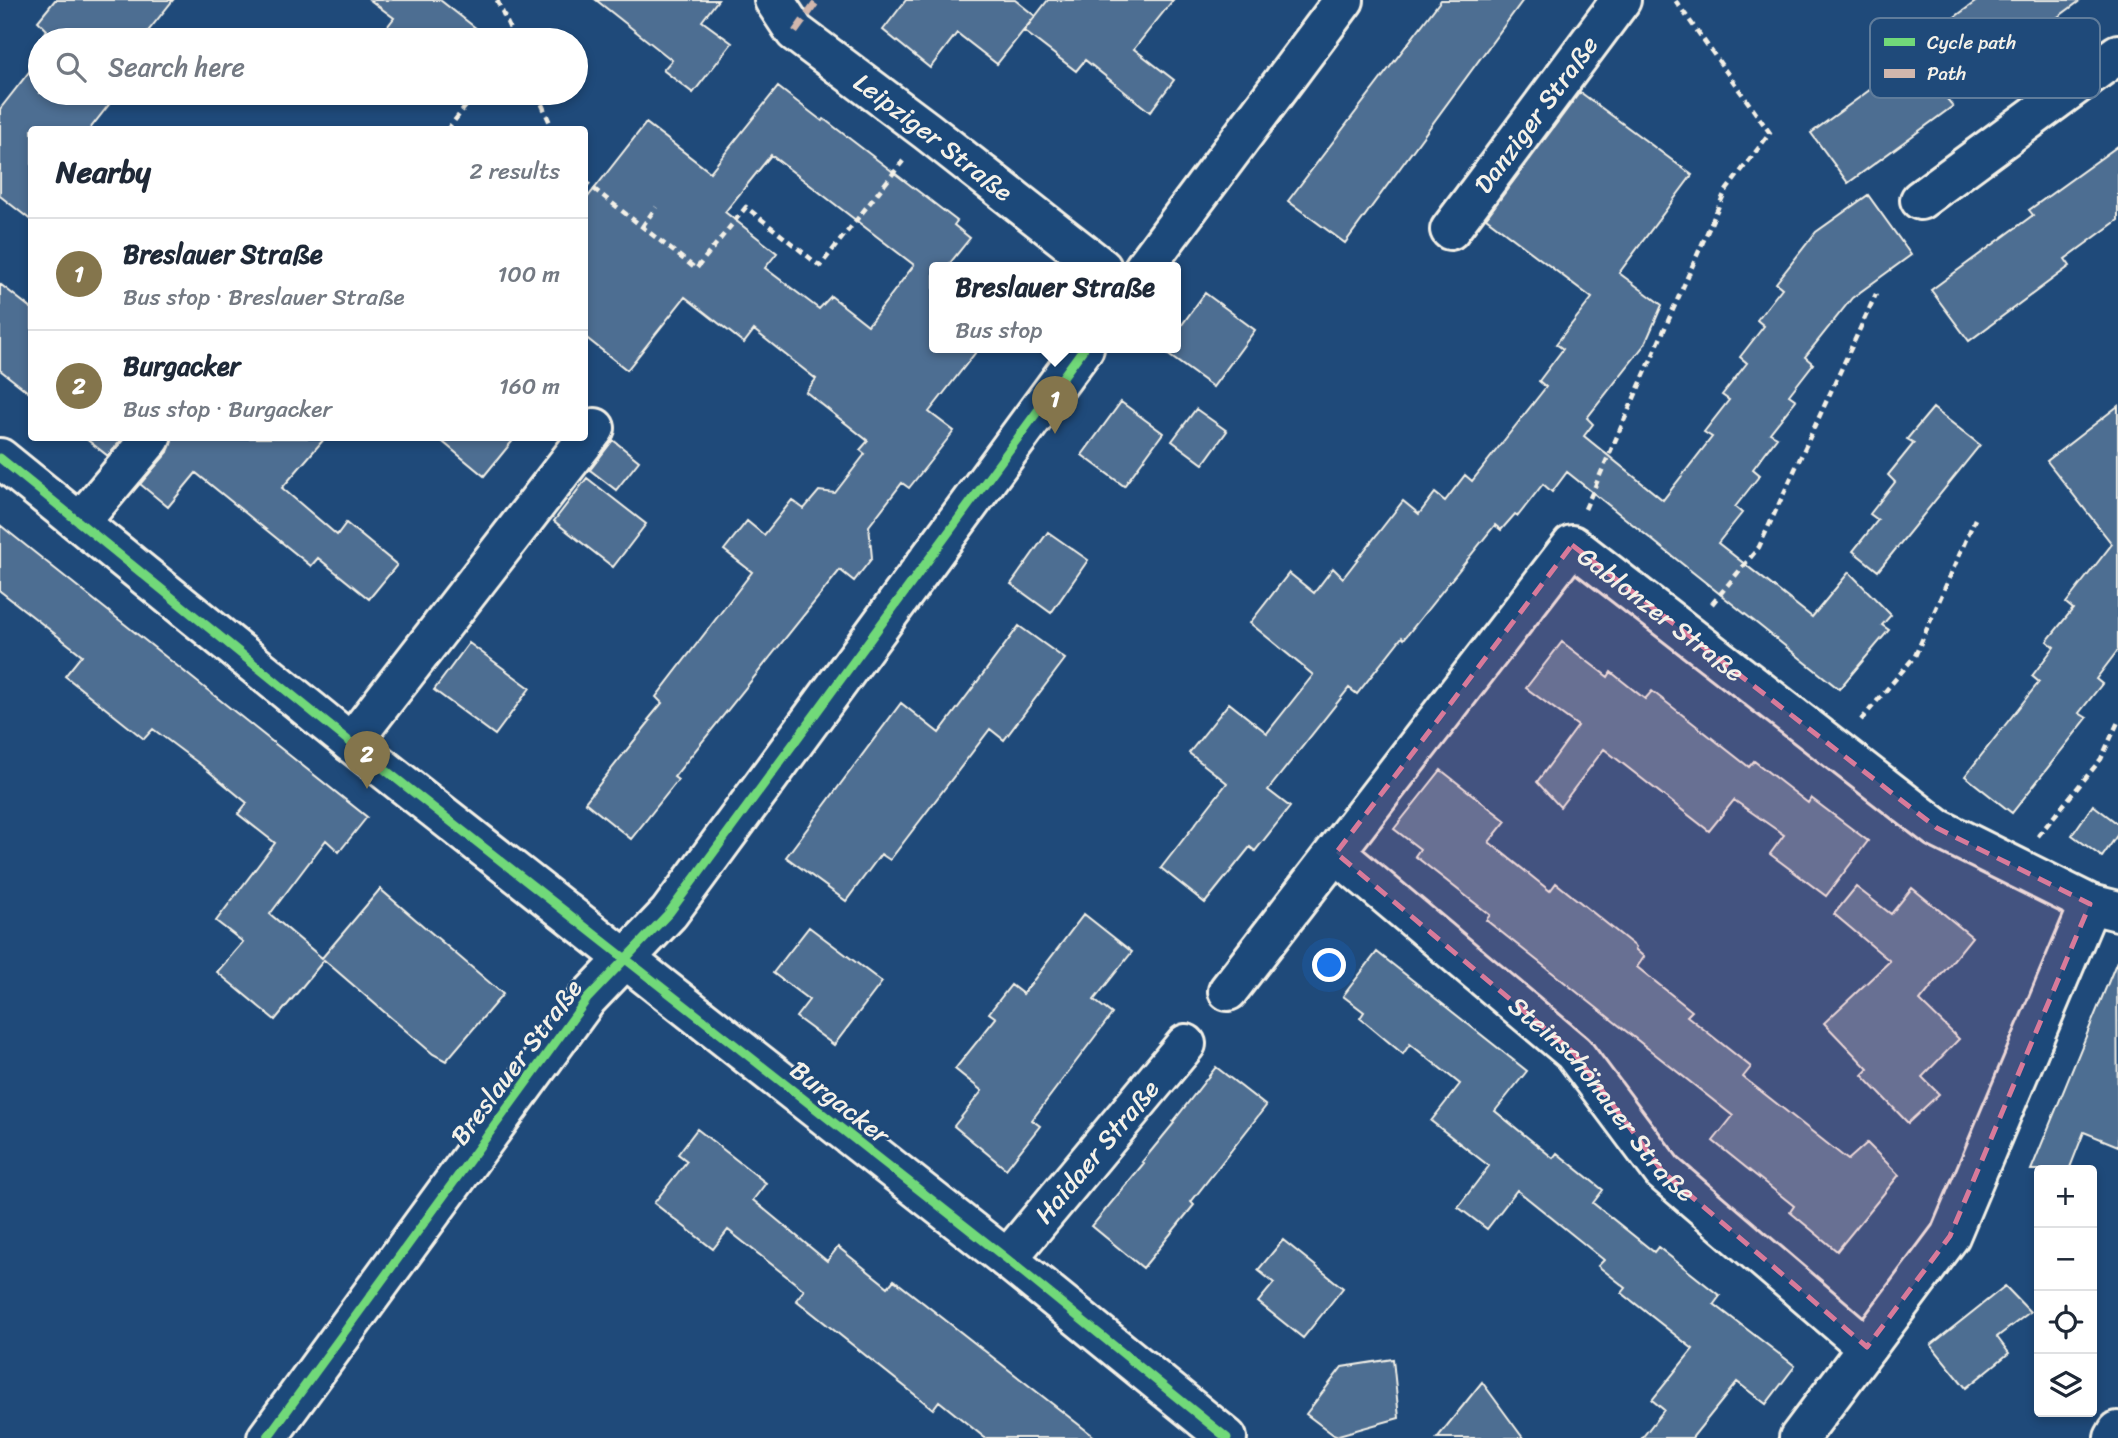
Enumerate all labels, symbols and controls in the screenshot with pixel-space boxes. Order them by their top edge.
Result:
legend [1870,18,2100,98]
street label: Danziger Straße [1461,25,1610,204]
text: Cycle path [1927,26,2016,59]
search box [28,28,588,105]
text: Search here [108,44,245,90]
icon: search [52,48,90,86]
text: Path [1927,57,1966,90]
street label: Leipziger Straße [843,60,1024,214]
text: Nearby [56,145,151,199]
text: 2 results [469,151,560,192]
text: Breslauer Straße [123,231,322,277]
text: 1 [74,254,84,295]
text: 100 m [497,254,560,295]
popup [929,262,1181,353]
text: Breslauer Straße [955,264,1155,310]
text: Bus stop · Breslauer Straße [123,277,405,318]
text: Bus stop [955,310,1042,351]
text: Burgacker [123,343,240,389]
text: 2 [72,366,86,407]
text: 160 m [499,366,560,407]
pin: 1 [1032,376,1078,434]
text: Bus stop · Burgacker [123,389,332,430]
street label: Gablonzer Straße [1567,534,1755,694]
pin: 2 [344,731,390,789]
your location [1312,948,1346,982]
street label: Breslauer Straße [438,968,595,1155]
street label: Steinschönauer Straße [1498,984,1707,1214]
street label: Burgacker [780,1048,901,1157]
street label: Haidaer Straße [1022,1068,1171,1234]
map controls [2034,1165,2097,1417]
button: + [2034,1165,2097,1228]
button: − [2034,1228,2097,1291]
button: locate [2034,1291,2097,1354]
button: layers [2034,1354,2097,1417]

